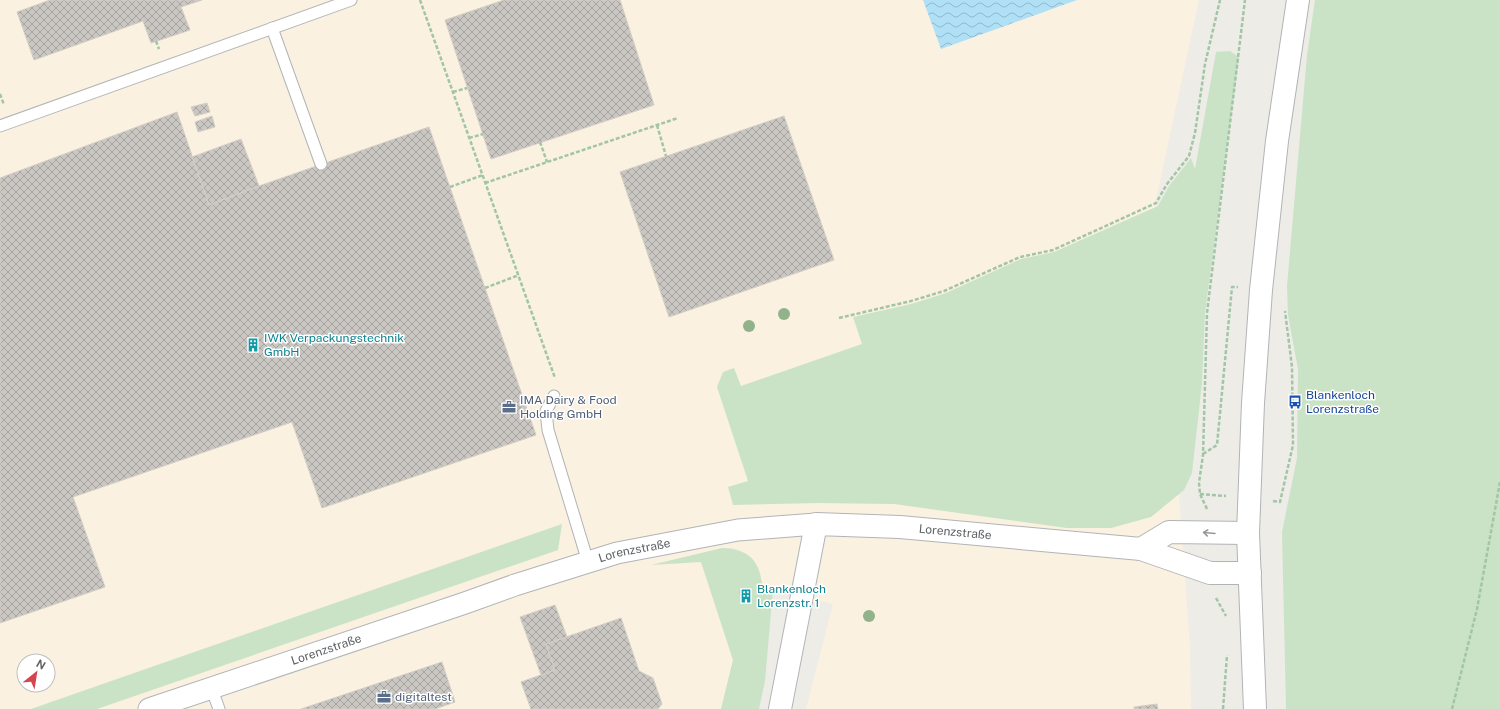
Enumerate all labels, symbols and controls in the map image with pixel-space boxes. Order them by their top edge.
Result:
place label: IWK Verpackungstechnik GmbH [264,331,404,359]
building icon: IWK Verpackungstechnik GmbH [245,337,261,353]
place label: Blankenloch Lorenzstraße [1306,388,1379,416]
place label: IMA Dairy & Food Holding GmbH [520,393,617,421]
bus stop icon: Blankenloch Lorenzstraße [1287,394,1303,410]
office icon: IMA Dairy & Food Holding GmbH [501,399,517,415]
street label: Lorenzstraße [918,522,993,542]
one-way arrow [1203,530,1216,537]
street label: Lorenzstraße [597,536,672,565]
place label: Blankenloch Lorenzstr. 1 [757,582,826,610]
building icon: Blankenloch Lorenzstr. 1 [738,588,754,604]
street label: Lorenzstraße [289,631,363,668]
north arrow [16,653,56,693]
text: N [34,657,48,672]
office icon: digitaltest [376,689,392,705]
place label: digitaltest [395,690,452,704]

